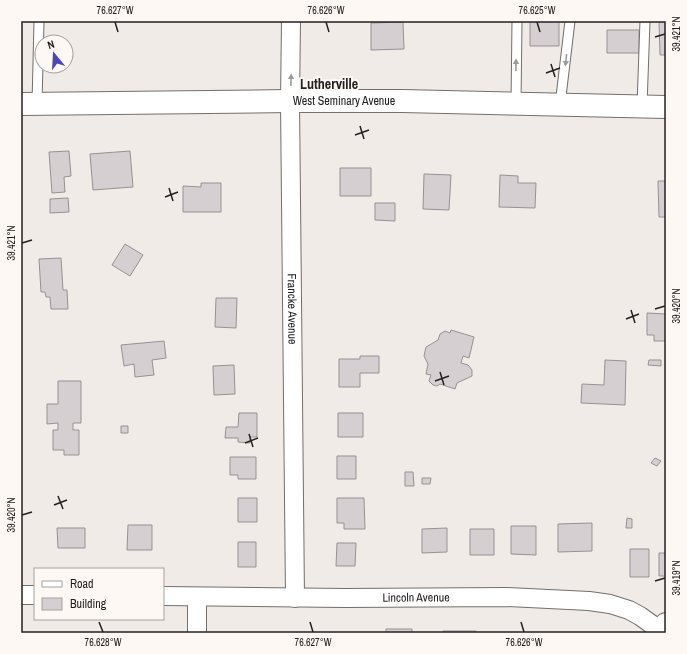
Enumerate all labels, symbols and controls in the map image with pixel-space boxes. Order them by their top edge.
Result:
text: 76.627°W [97,4,134,17]
text: 76.626°W [308,4,345,17]
text: 76.625°W [519,4,556,17]
text: 39.421°N [670,16,683,52]
north arrow [34,34,74,74]
text: N [46,37,56,52]
one-way arrow [563,54,569,66]
one-way arrow [513,58,519,71]
one-way arrow [287,74,294,86]
district label: Lutherville [300,75,358,93]
street label: West Seminary Avenue [293,93,395,109]
text: 39.421°N [5,225,18,261]
street label: Francke Avenue [284,273,300,345]
text: 39.420°N [670,288,683,324]
text: 39.420°N [5,497,18,533]
text: 39.419°N [670,560,683,596]
legend [34,568,164,620]
text: Road [70,576,94,592]
street label: Lincoln Avenue [382,589,450,606]
text: Building [70,596,107,612]
text: 76.628°W [85,636,122,649]
text: 76.627°W [295,636,332,649]
text: 76.626°W [506,636,543,649]

